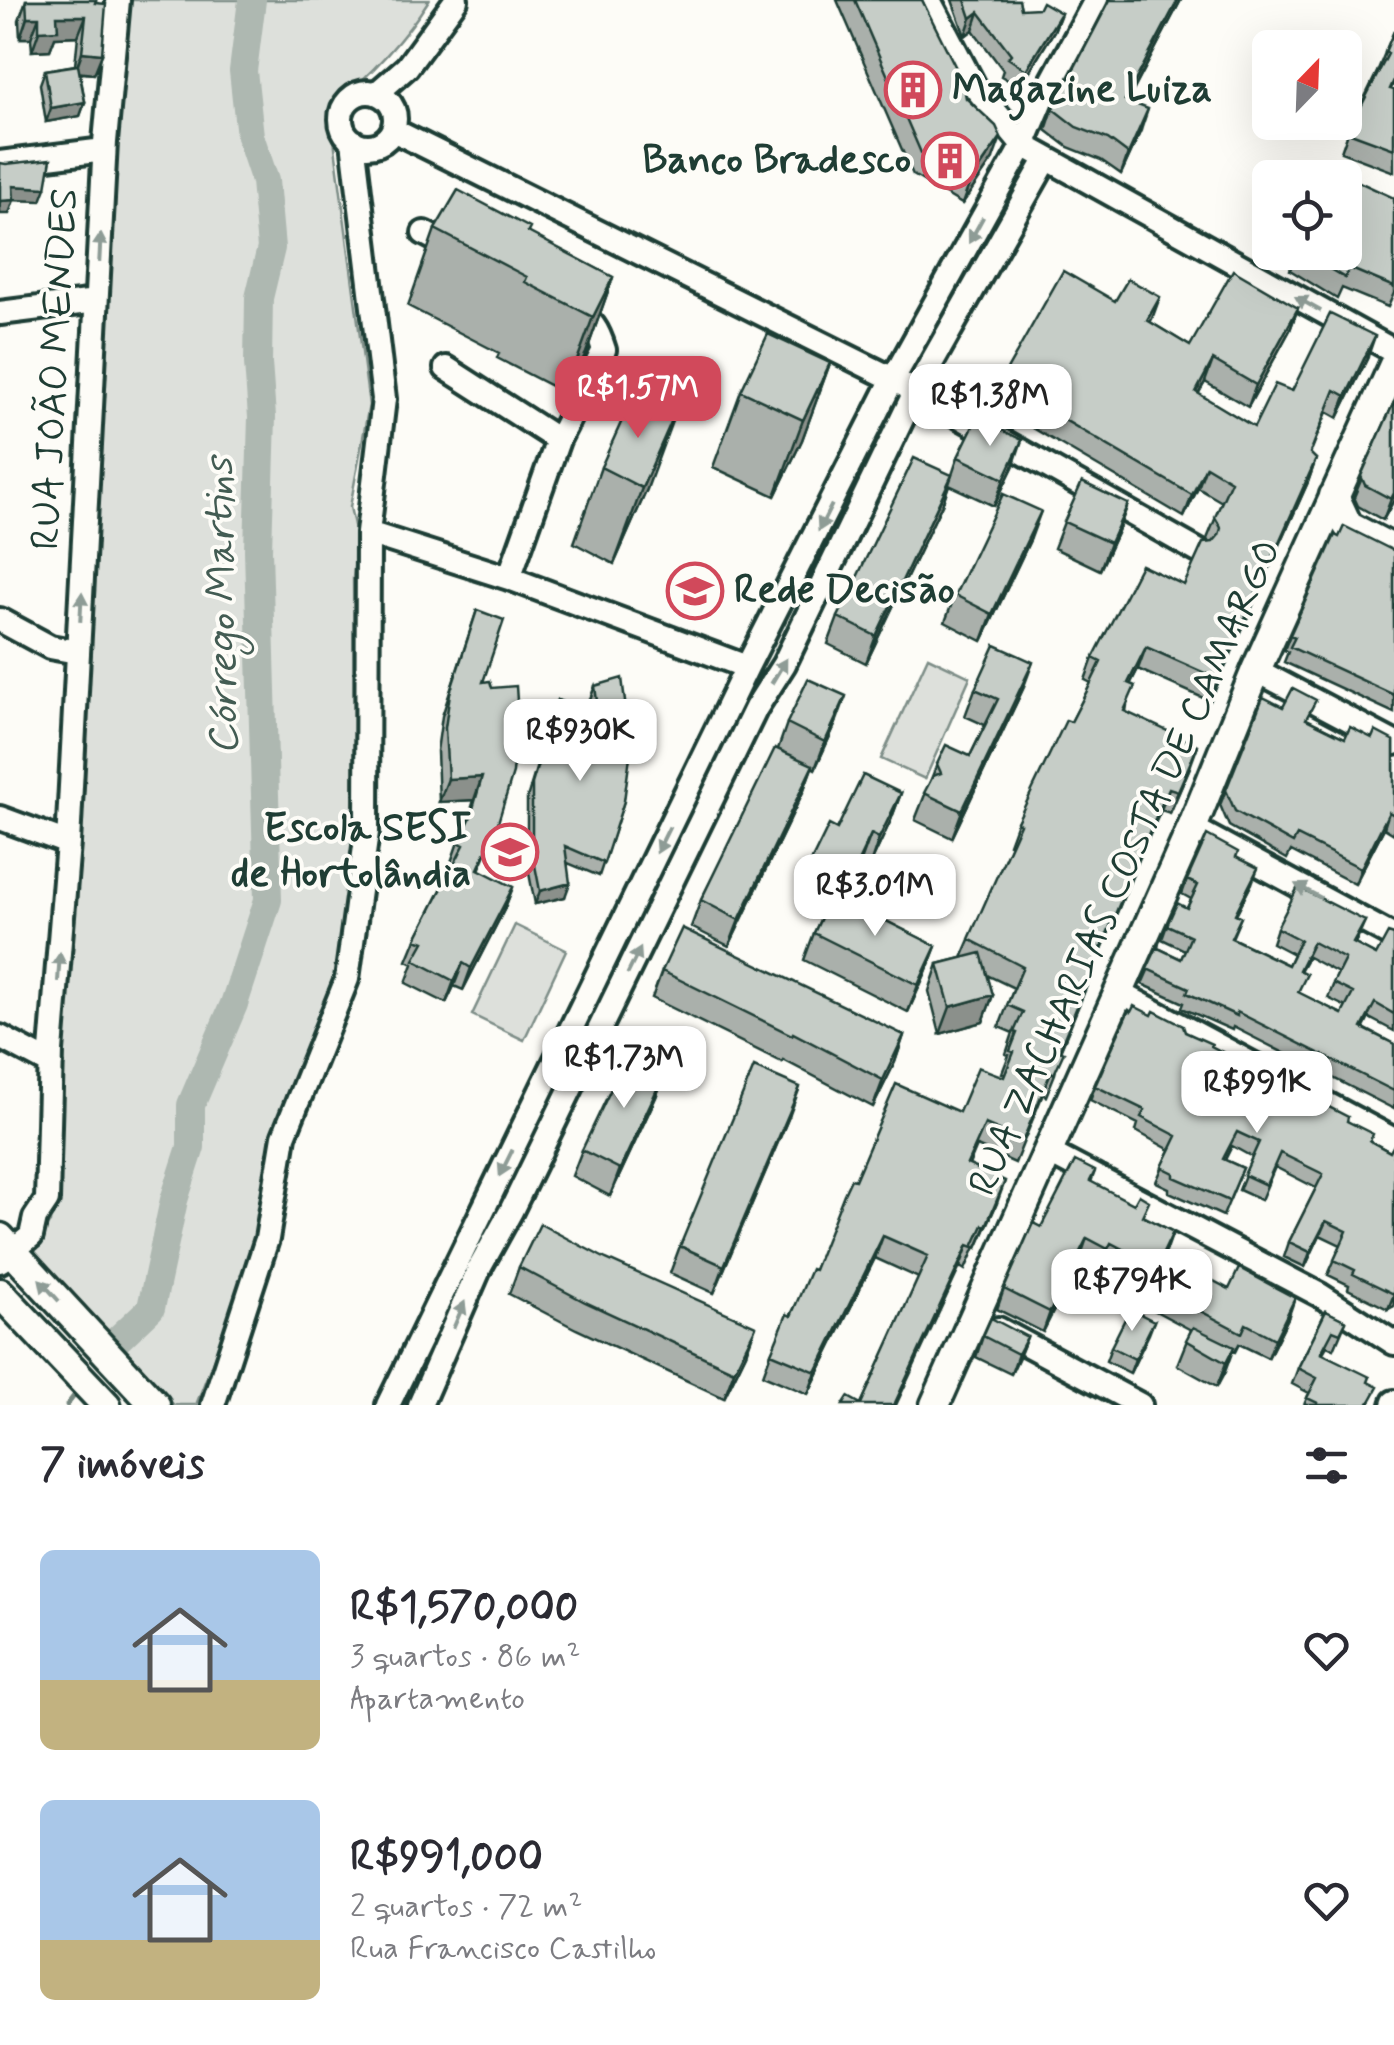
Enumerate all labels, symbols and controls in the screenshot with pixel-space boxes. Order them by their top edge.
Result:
north arrow [1252,30,1362,140]
map controls [1252,30,1362,270]
building icon: Magazine Luiza [883,60,943,120]
place label: Magazine Luiza [952,64,1212,121]
building icon: Banco Bradesco [920,131,980,191]
place label: Banco Bradesco [642,135,911,187]
button: locate [1252,160,1362,270]
street label: RUA JOÃO MENDES [21,187,91,551]
one-way arrow [967,216,985,244]
one-way arrow [92,231,108,263]
one-way arrow [1294,295,1323,312]
pin: R$1.57M [546,356,730,441]
pin: R$1.38M [898,364,1082,449]
text: R$1.57M [577,367,699,409]
text: R$1.38M [931,375,1049,417]
water label: Córrego Martins [193,452,257,755]
one-way arrow [817,503,834,532]
street label: RUA ZACHARIAS COSTA DE CAMARGO [957,532,1295,1204]
school or university icon: Rede Decisão [665,561,725,621]
place label: Rede Decisão [734,565,955,617]
one-way arrow [73,591,89,623]
one-way arrow [770,657,787,685]
pin: R$930K [499,699,661,784]
text: R$930K [526,710,634,752]
place label: Escola SESI de Hortolândia [231,803,471,901]
school or university icon: Escola SESI de Hortolândia [480,822,540,882]
one-way arrow [655,825,672,854]
pin: R$3.01M [783,854,967,939]
text: R$3.01M [816,865,934,907]
one-way arrow [1294,883,1323,900]
one-way arrow [625,947,642,976]
one-way arrow [52,950,68,982]
pin: R$1.73M [532,1026,716,1111]
text: R$1.73M [564,1037,684,1079]
pin: R$991K [1176,1051,1338,1136]
text: R$991K [1203,1062,1311,1104]
one-way arrow [497,1149,514,1178]
pin: R$794K [1051,1249,1213,1334]
text: R$794K [1073,1260,1191,1302]
one-way arrow [38,1278,60,1303]
one-way arrow [451,1301,467,1330]
text: 7 imóveis [40,1438,205,1493]
icon: filters [1299,1438,1354,1493]
text: R$1,570,000 [350,1581,578,1636]
icon: home [120,1590,240,1710]
icon: heart [1299,1623,1354,1678]
text: 3 quartos · 86 m² [350,1636,581,1678]
text: Apartamento [350,1678,525,1720]
text: R$991,000 [350,1831,543,1886]
icon: home [120,1840,240,1960]
icon: heart [1299,1873,1354,1928]
text: 2 quartos · 72 m² [350,1886,582,1928]
text: Rua Francisco Castilho [350,1928,656,1970]

